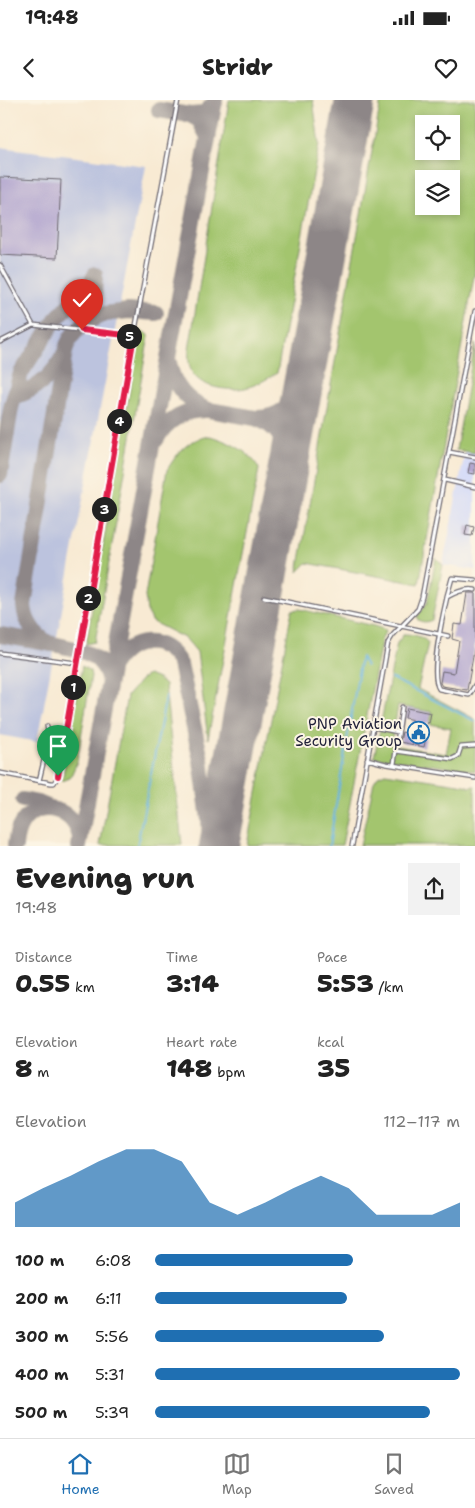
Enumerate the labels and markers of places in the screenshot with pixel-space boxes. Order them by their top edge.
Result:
pin [61,279,103,330]
pin: 5 [116,324,142,348]
pin: 4 [106,408,132,434]
pin: 3 [92,496,116,522]
pin: 2 [76,586,100,610]
pin: 1 [60,674,86,700]
place label: PNP Aviation Security Group [295,714,402,751]
public building icon: PNP Aviation Security Group [406,721,430,745]
pin [37,725,79,776]

